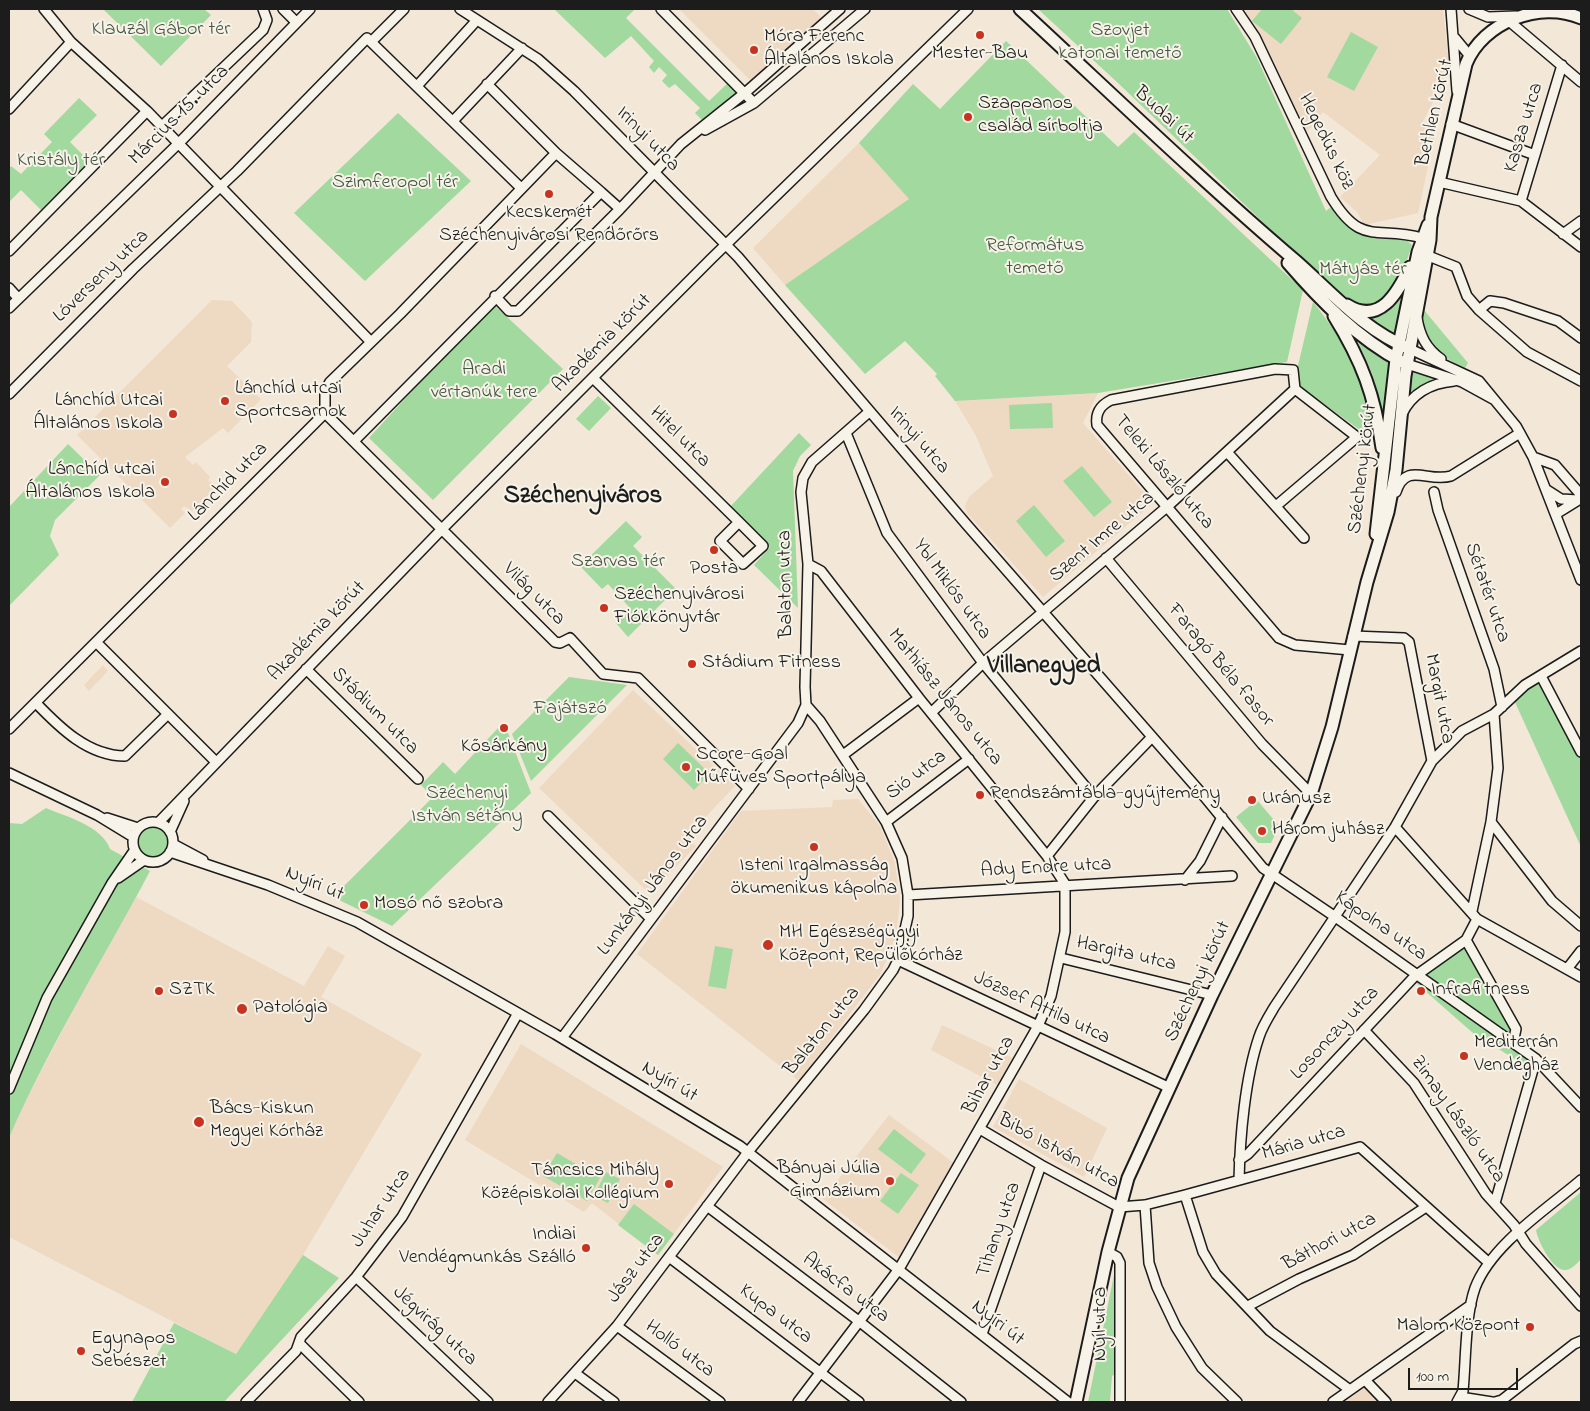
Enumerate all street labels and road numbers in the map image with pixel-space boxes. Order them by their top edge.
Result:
street label: Bethlen körút [1412,57,1460,169]
street label: Március 15. utca [125,61,235,171]
street label: Kasza utca [1500,80,1550,176]
street label: Budai út [1128,82,1198,150]
street label: Hegedűs köz [1291,90,1359,194]
street label: Irinyi utca [610,102,684,178]
street label: Lóverseny utca [49,225,155,329]
street label: Akadémia körút [548,289,658,399]
street label: Hitel utca [643,402,715,474]
street label: Irinyi utca [882,402,954,480]
street label: Széchenyi körút [1344,403,1384,535]
street label: Teleki László utca [1108,411,1218,535]
street label: Lánchíd utca [184,438,274,528]
street label: Szent Imre utca [1046,487,1160,589]
street label: Balaton utca [774,530,800,638]
street label: Ybl Miklós utca [906,535,996,645]
street label: Sétatér utca [1458,540,1514,646]
street label: Világ utca [496,558,570,632]
street label: Akadémia körút [264,577,372,687]
street label: Faragó Béla fasor [1161,599,1279,733]
street label: Mathiász János utca [881,625,1007,771]
street label: Margit utca [1418,652,1458,746]
street label: Stádium utca [325,663,423,761]
street label: Sió utca [882,745,952,807]
street label: Lunkányi János utca [593,811,715,961]
street label: Ady Endre utca [980,854,1112,884]
street label: Nyíri út [281,862,347,908]
street label: Kápolna utca [1329,886,1431,968]
street label: Széchenyi körút [1161,918,1237,1046]
street label: Hargita utca [1074,932,1178,978]
street label: József Attila utca [969,967,1113,1051]
street label: Balaton utca [780,982,866,1082]
street label: Losonczy utca [1287,982,1385,1086]
street label: Bihar utca [959,1032,1021,1120]
street label: Zimay László utca [1404,1052,1510,1188]
street label: Nyíri út [637,1057,701,1109]
street label: Bibó István utca [993,1109,1123,1195]
street label: Mária utca [1260,1121,1348,1167]
street label: Juhar utca [347,1165,417,1253]
street label: Tihany utca [973,1179,1027,1281]
street label: Báthori utca [1279,1208,1381,1278]
street label: Jász utca [603,1229,671,1309]
street label: Akácfa utca [797,1248,893,1330]
street label: Kupa utca [734,1280,816,1350]
street label: Jégvirág utca [387,1282,481,1372]
street label: Nyíl utca [1090,1287,1114,1361]
street label: Nyíri út [966,1296,1028,1352]
street label: Holló utca [639,1316,719,1384]

